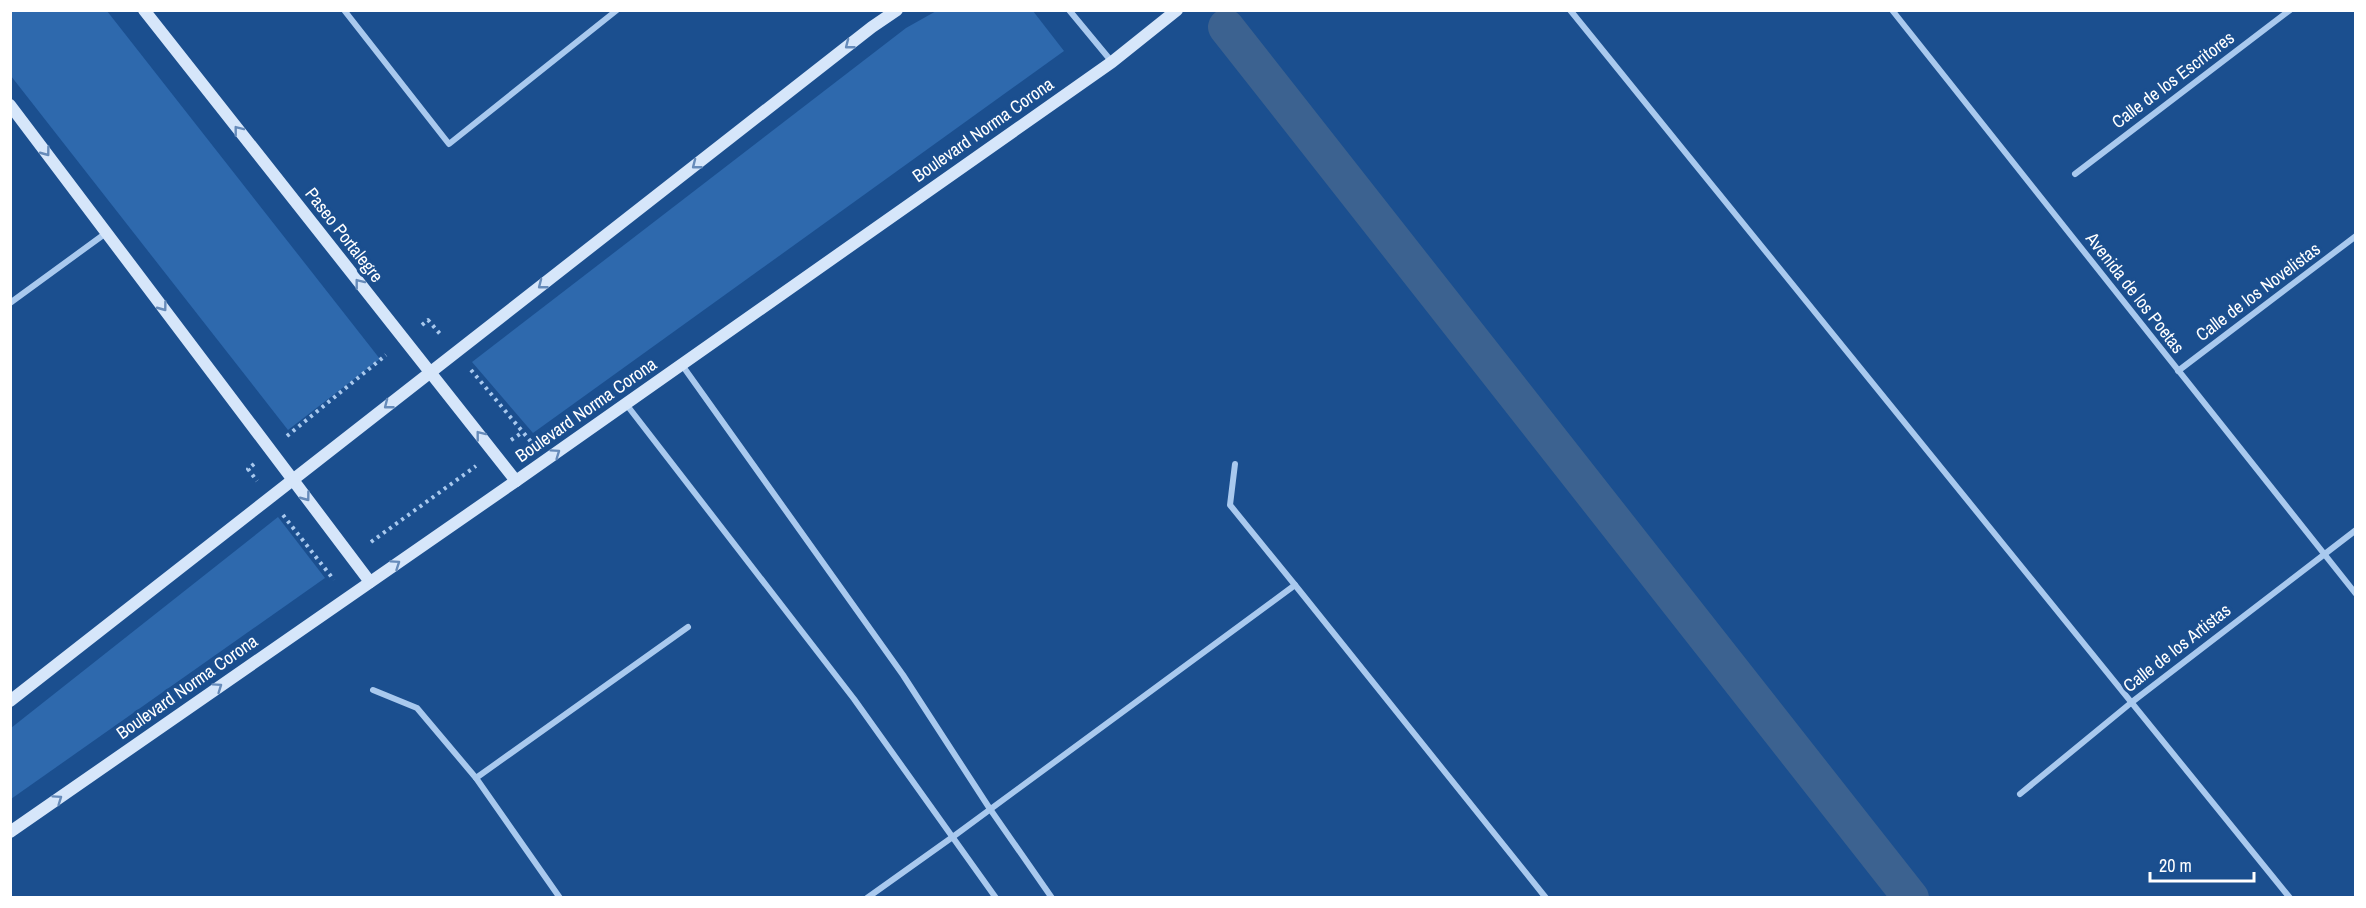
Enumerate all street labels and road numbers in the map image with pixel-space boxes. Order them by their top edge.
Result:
street label: Calle de los Escritores [2106,25,2239,134]
street label: Boulevard Norma Corona [907,71,1058,188]
street label: Paseo Portalegre [299,182,389,287]
street label: Avenida de los Poetas [2080,226,2191,358]
street label: Calle de los Novelistas [2190,236,2325,347]
street label: Boulevard Norma Corona [510,351,661,468]
street label: Calle de los Artistas [2118,598,2236,698]
street label: Boulevard Norma Corona [111,628,262,745]

